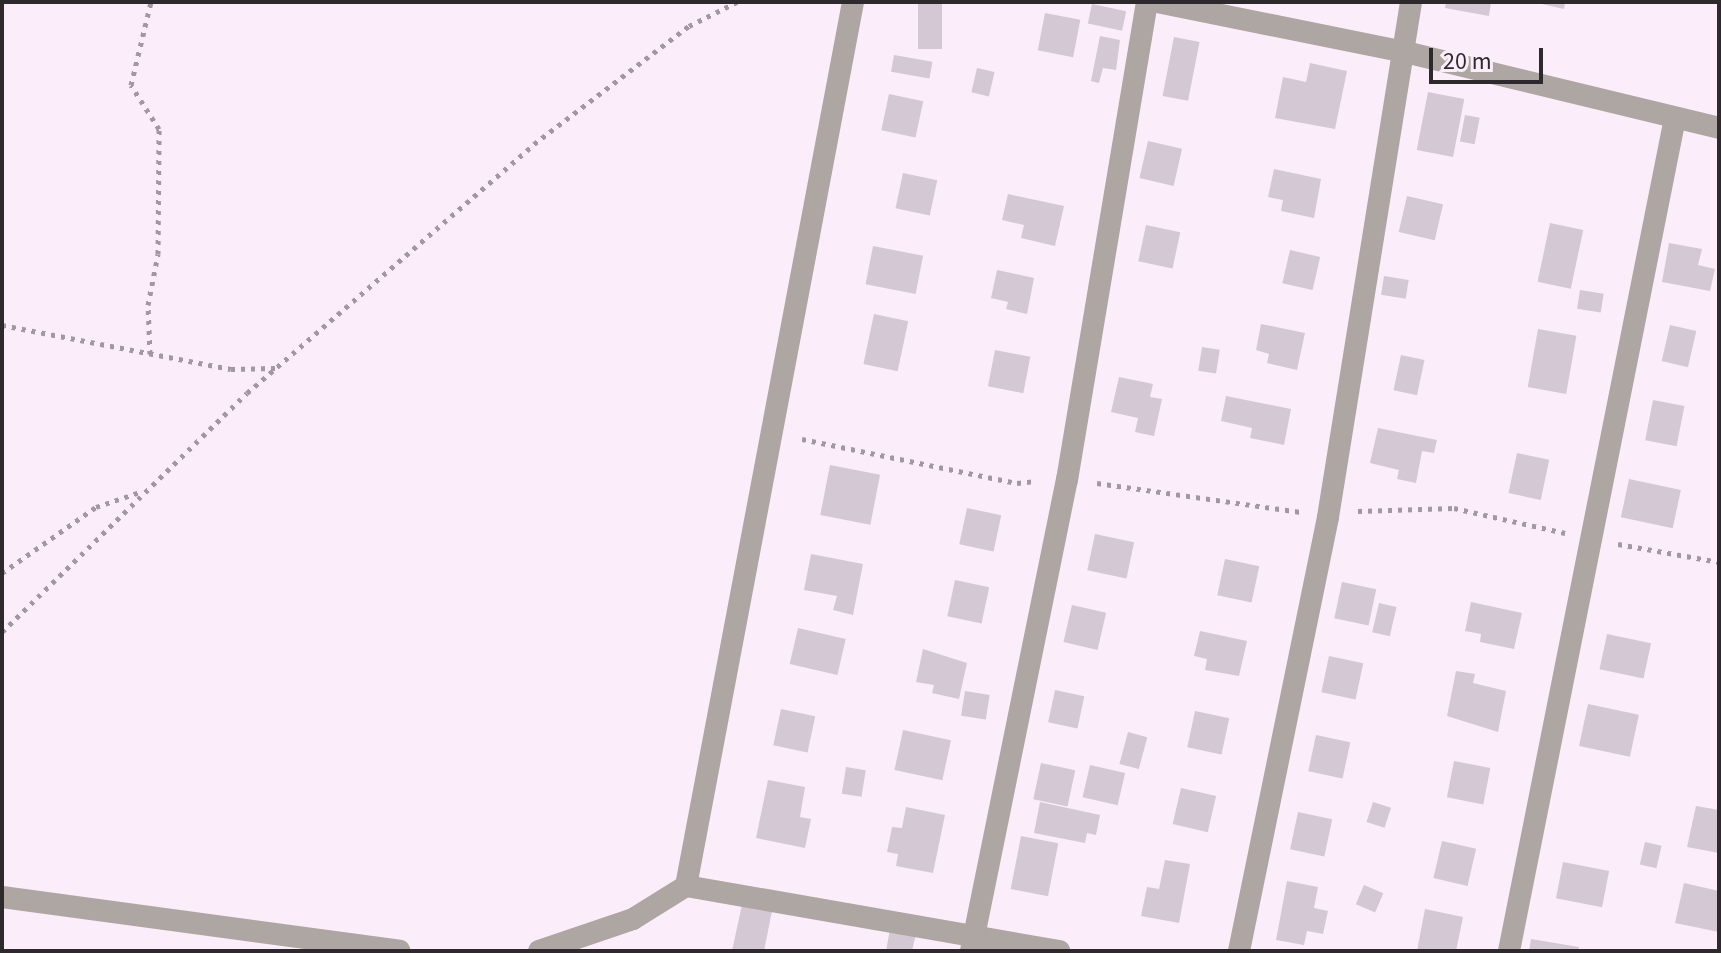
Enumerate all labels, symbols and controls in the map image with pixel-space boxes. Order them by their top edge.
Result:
scale bar [1433,32,1547,82]
text: 20 m [1443,44,1492,79]

